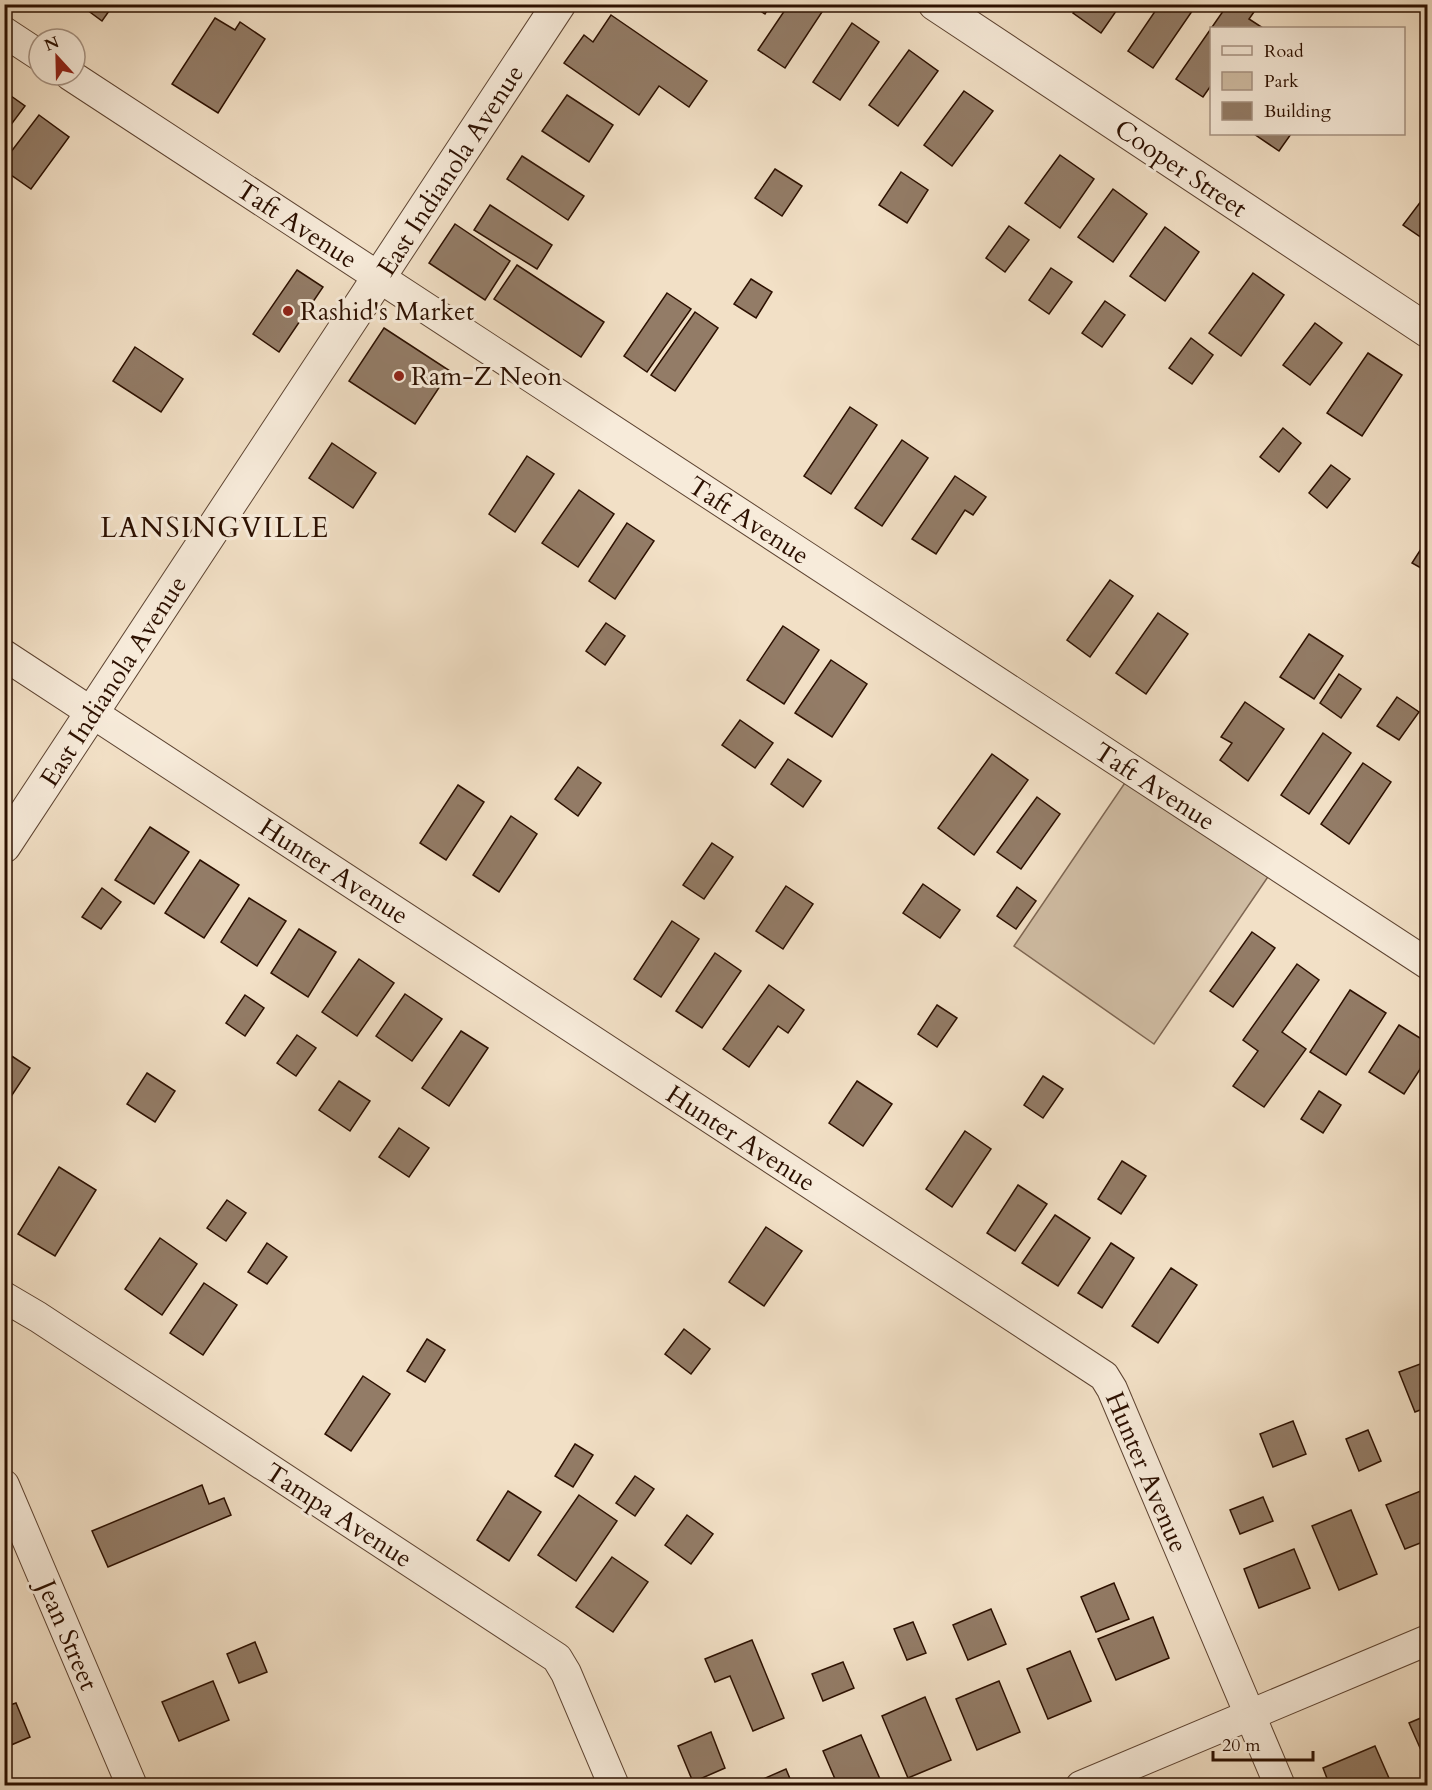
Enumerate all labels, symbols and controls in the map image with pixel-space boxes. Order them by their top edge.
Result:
north arrow [27,27,87,87]
legend [1210,27,1405,135]
text: N [41,31,62,57]
text: Road [1264,39,1304,64]
street label: East Indianola Avenue [369,58,532,283]
text: Park [1264,69,1299,94]
text: Building [1264,99,1332,124]
street label: Cooper Street [1108,111,1254,226]
street label: Taft Avenue [229,172,364,277]
place label: Rashid's Market [300,294,474,329]
marker: Rashid's Market [281,304,295,318]
place label: Ram-Z Neon [411,359,562,394]
marker: Ram-Z Neon [392,369,406,383]
street label: Taft Avenue [681,468,816,573]
district label: LANSINGVILLE [100,509,330,547]
street label: East Indianola Avenue [32,569,195,794]
street label: Taft Avenue [1087,734,1222,839]
street label: Hunter Avenue [252,810,415,933]
street label: Hunter Avenue [659,1077,822,1200]
street label: Hunter Avenue [1097,1386,1196,1558]
street label: Tampa Avenue [258,1455,419,1576]
street label: Jean Street [27,1571,106,1695]
scale bar [1213,1724,1314,1762]
text: 20 m [1222,1733,1261,1758]

